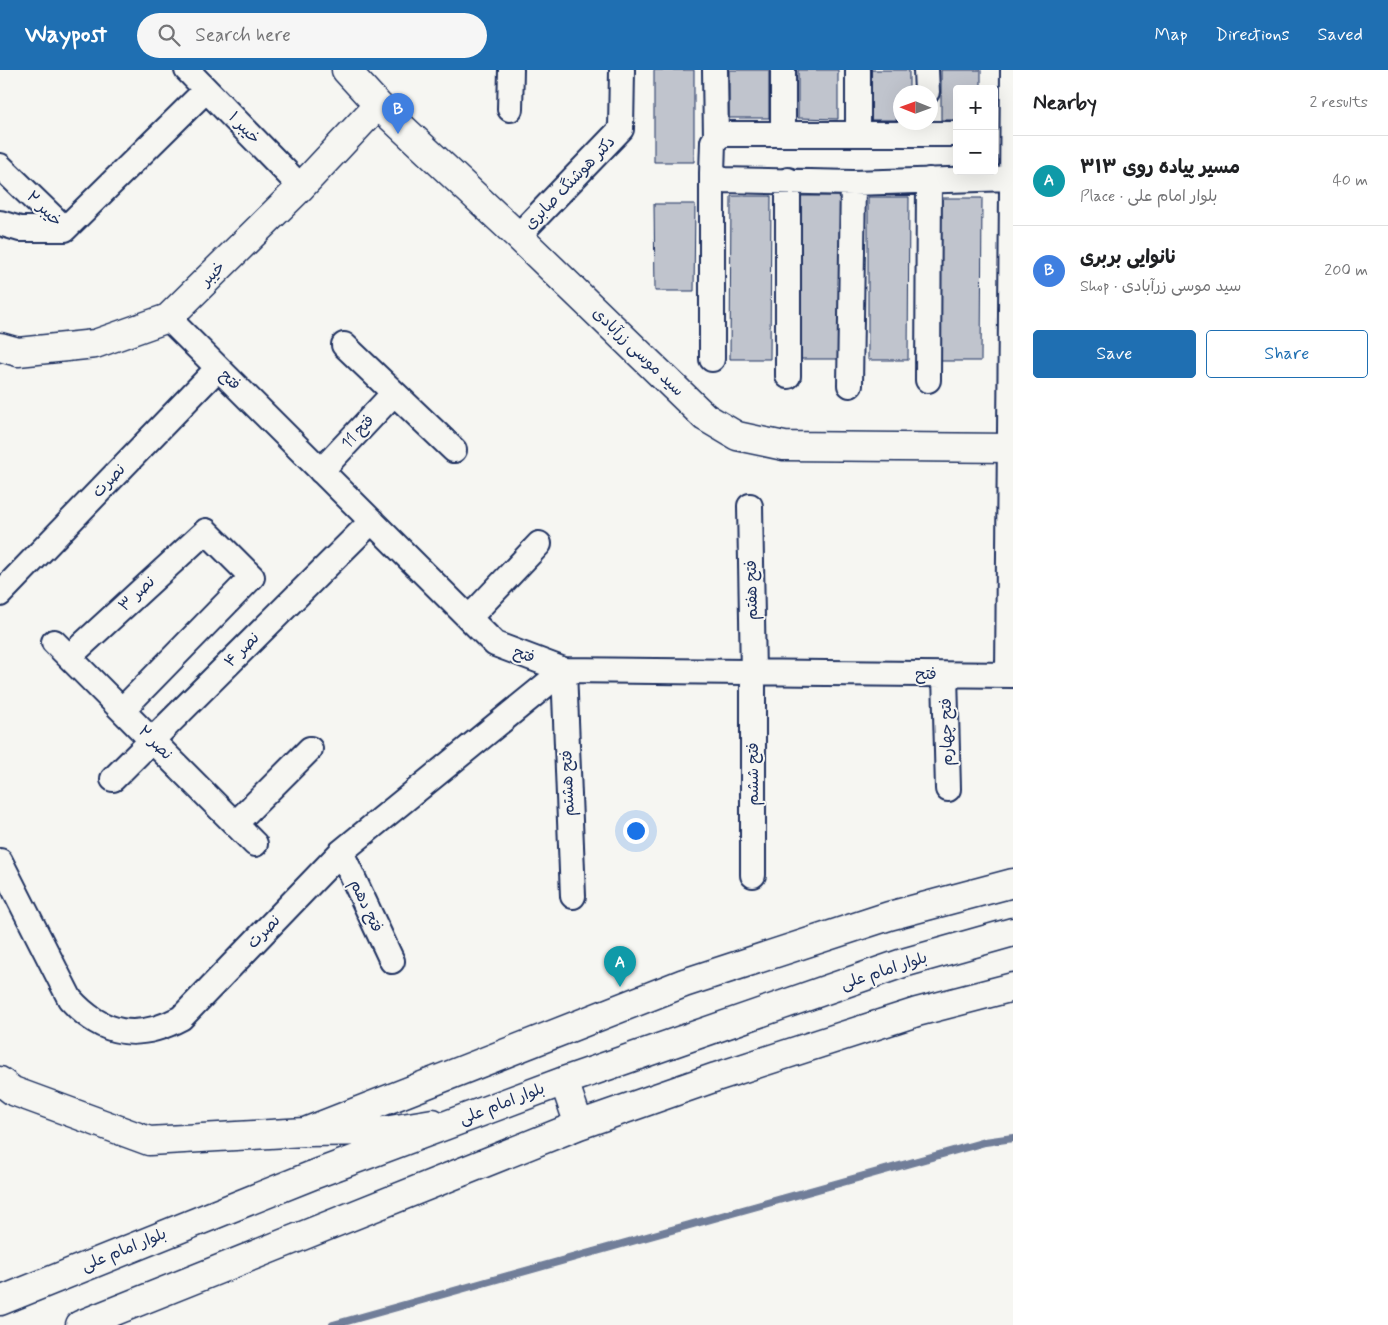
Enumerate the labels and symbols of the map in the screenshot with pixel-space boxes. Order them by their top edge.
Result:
north arrow [893,85,938,130]
pin: B [382,93,414,134]
street label: خیبر ۱ [223,107,265,149]
street label: دکتر هوشنگ صابری [520,132,620,234]
street label: خیبر ۲ [22,187,66,231]
street label: خیبر [195,257,230,292]
street label: سید موسی زرآبادی [588,303,688,401]
street label: فتح [215,365,245,395]
street label: فتح 11 [337,410,379,454]
street label: نصرت [88,459,130,503]
street label: فتح هفتم [741,560,764,620]
street label: نصر ۳ [114,572,160,616]
street label: نصر ۴ [220,628,264,672]
street label: فتح [510,641,538,669]
street label: فتح [915,664,937,685]
street label: فتح چهارم [936,698,959,766]
street label: نصر ۲ [133,721,177,765]
street label: فتح ششم [743,742,765,806]
street label: فتح هشتم [556,750,581,816]
your location [623,818,649,844]
street label: فتح دهم [344,876,387,936]
street label: نصرت [243,910,285,954]
pin: A [604,946,636,987]
street label: بلوار امام علی [838,947,930,996]
street label: بلوار امام علی [456,1078,548,1131]
street label: بلوار امام علی [78,1223,170,1277]

